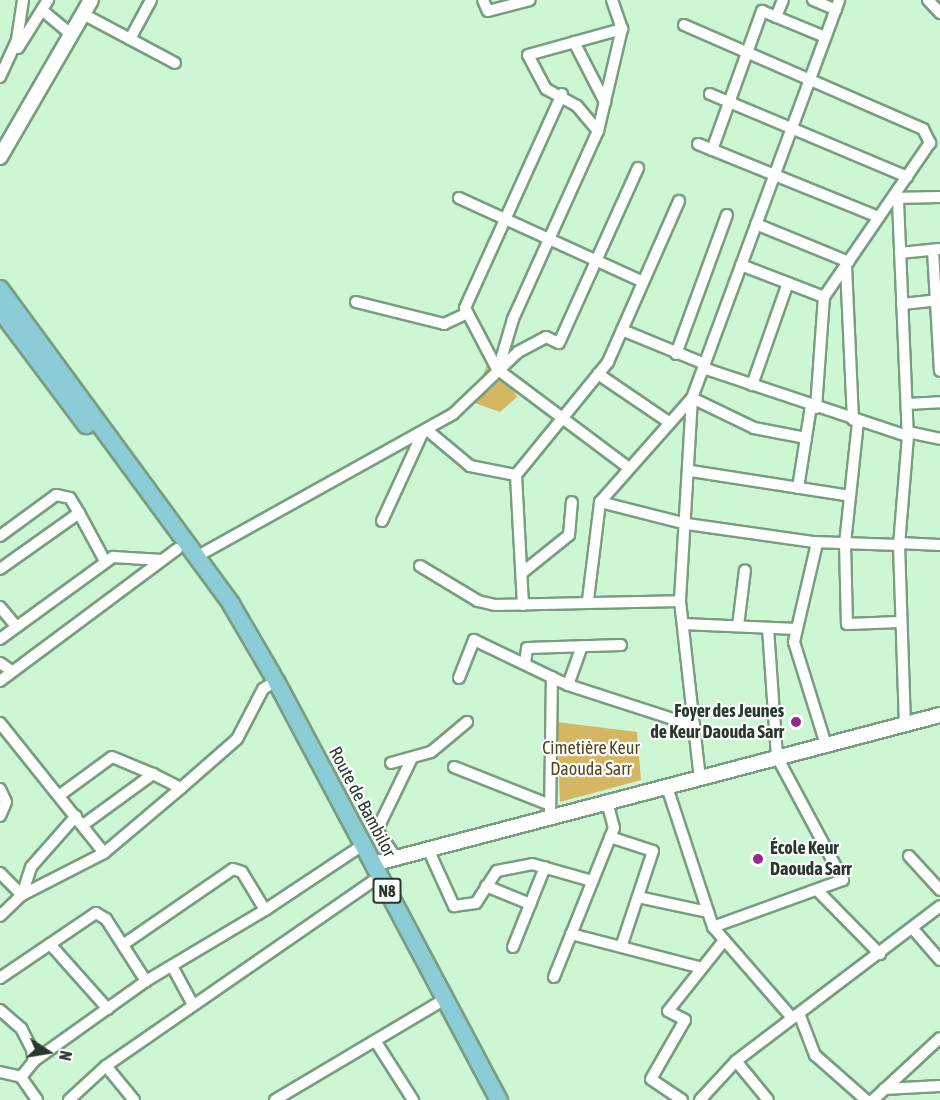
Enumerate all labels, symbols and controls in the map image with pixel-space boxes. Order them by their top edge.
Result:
place label: Foyer des Jeunes de Keur Daouda Sarr [650,701,784,744]
marker: Foyer des Jeunes de Keur Daouda Sarr [789,715,803,729]
park label: Cimetière Keur Daouda Sarr [542,738,640,780]
street label: Route de Bambilor [324,743,400,861]
place label: École Keur Daouda Sarr [770,838,852,880]
marker: École Keur Daouda Sarr [751,852,765,866]
road number: N8 [372,878,402,904]
north arrow [18,1022,78,1082]
text: N [56,1049,75,1062]

